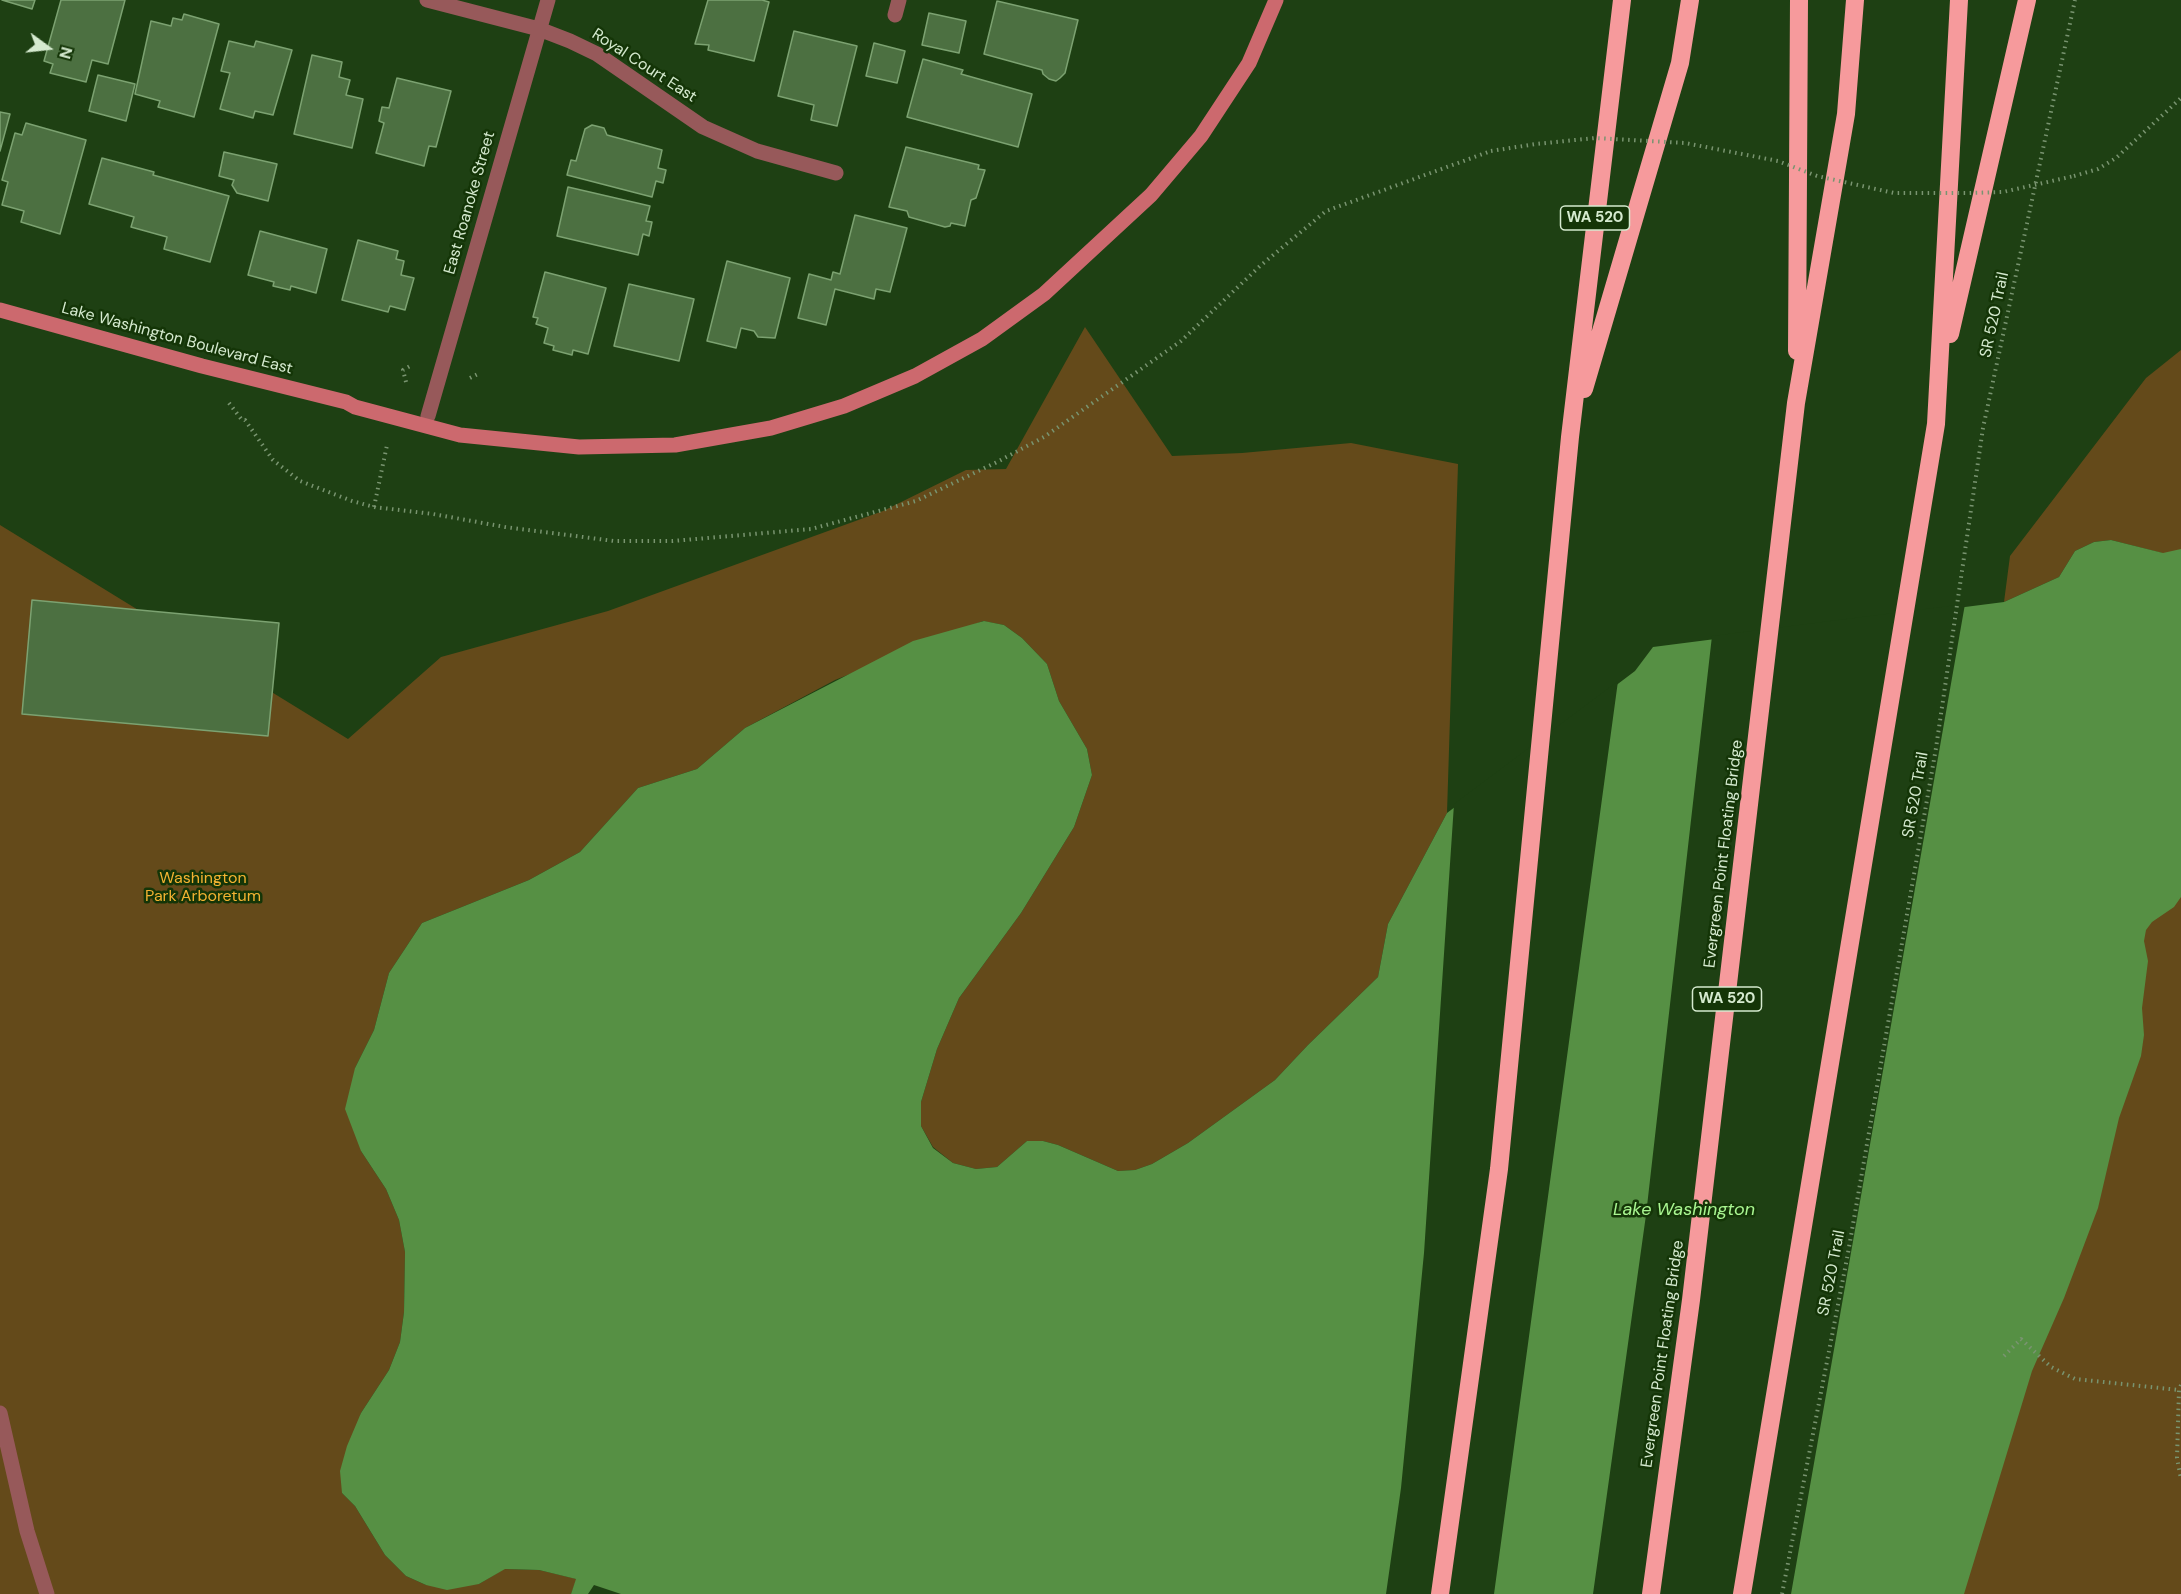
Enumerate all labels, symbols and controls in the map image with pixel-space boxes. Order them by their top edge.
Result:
north arrow [18,18,78,78]
street label: Royal Court East [588,25,700,107]
text: N [54,44,78,61]
street label: East Roanoke Street [440,129,500,277]
road number: WA 520 [1560,206,1630,230]
street label: SR 520 Trail [1977,271,2013,359]
street label: Lake Washington Boulevard East [59,299,295,379]
street label: Evergreen Point Floating Bridge [1700,739,1748,969]
street label: SR 520 Trail [1899,751,1933,839]
park label: Washington Park Arboretum [145,869,261,907]
road number: WA 520 [1692,987,1762,1011]
water label: Lake Washington [1613,1199,1755,1221]
street label: SR 520 Trail [1814,1229,1850,1317]
street label: Evergreen Point Floating Bridge [1638,1239,1688,1469]

